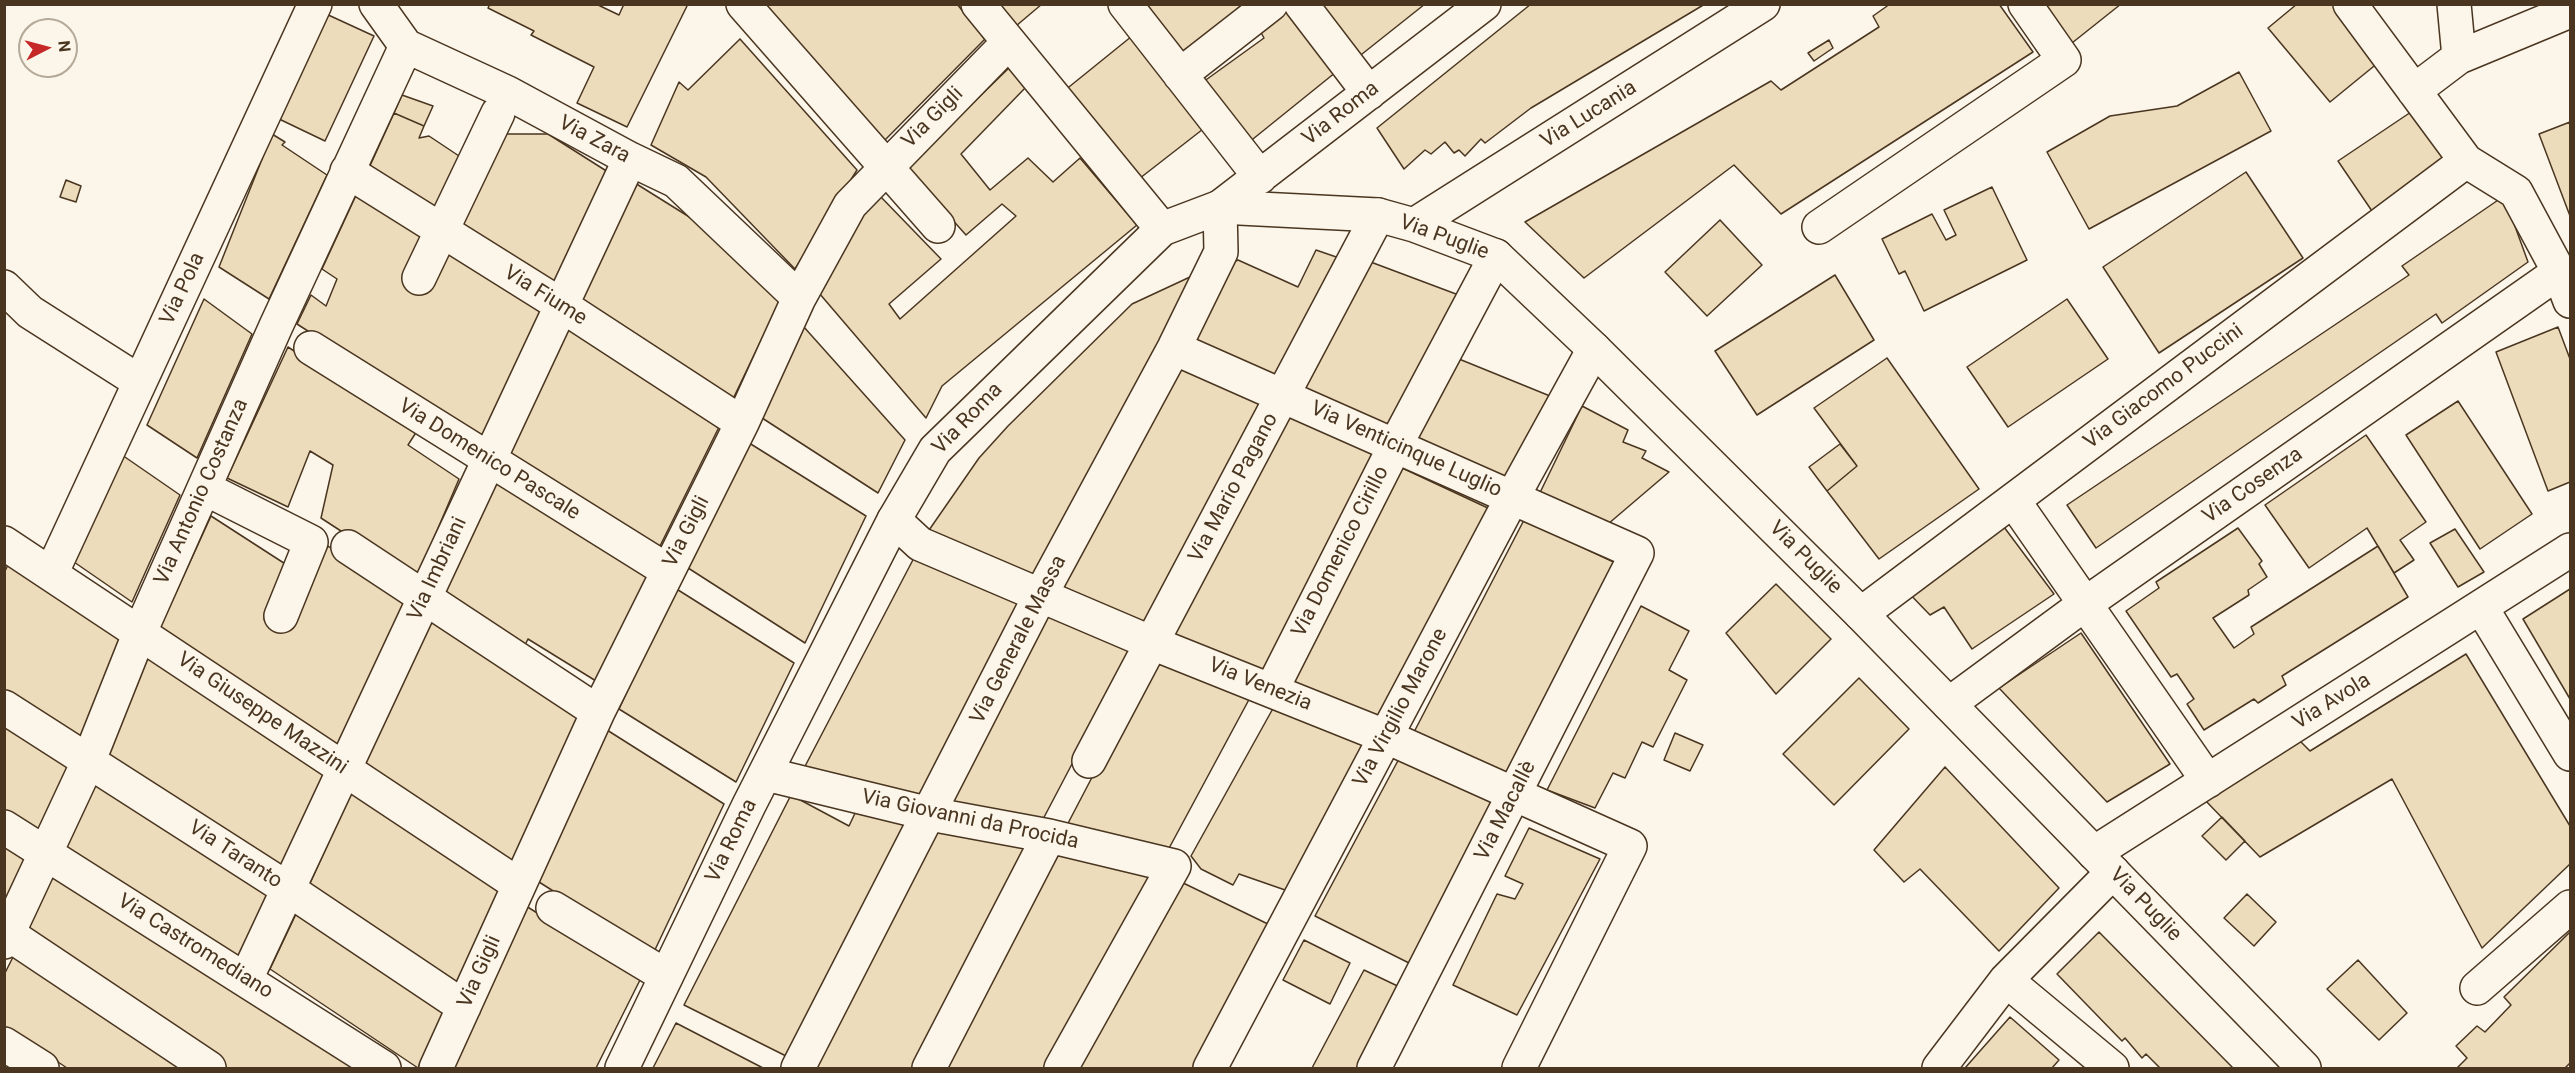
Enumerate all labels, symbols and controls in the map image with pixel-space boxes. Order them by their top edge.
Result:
north arrow [18,18,78,78]
text: N [54,40,74,53]
street label: Via Roma [1298,76,1384,152]
street label: Via Lucania [1536,76,1642,154]
street label: Via Gigli [897,82,969,154]
street label: Via Zara [554,111,634,169]
street label: Via Puglie [1396,210,1492,266]
street label: Via Pola [155,249,211,329]
street label: Via Fiume [499,261,591,331]
street label: Via Giacomo Puccini [2079,319,2249,455]
street label: Via Roma [928,378,1008,460]
street label: Via Domenico Pascale [394,394,584,526]
street label: Via Antonio Costanza [150,395,254,589]
street label: Via Venticinque Luglio [1306,396,1506,504]
street label: Via Mario Pagano [1184,409,1284,567]
street label: Via Cosenza [2198,442,2308,530]
street label: Via Domenico Cirillo [1287,462,1395,642]
street label: Via Gigli [658,492,716,572]
street label: Via Imbriani [403,513,473,625]
street label: Via Puglie [1763,516,1847,600]
street label: Via Generale Massa [966,552,1072,728]
street label: Via Virgilio Marone [1349,624,1453,792]
street label: Via Giuseppe Mazzini [172,648,352,780]
street label: Via Venezia [1205,653,1315,717]
street label: Via Avola [2289,668,2375,736]
street label: Via Macallè [1470,757,1542,865]
street label: Via Giovanni da Procida [859,785,1081,855]
street label: Via Roma [701,795,763,887]
street label: Via Taranto [184,815,286,895]
street label: Via Puglie [2104,863,2186,947]
street label: Via Castromediano [113,889,277,1005]
street label: Via Gigli [453,932,507,1012]

